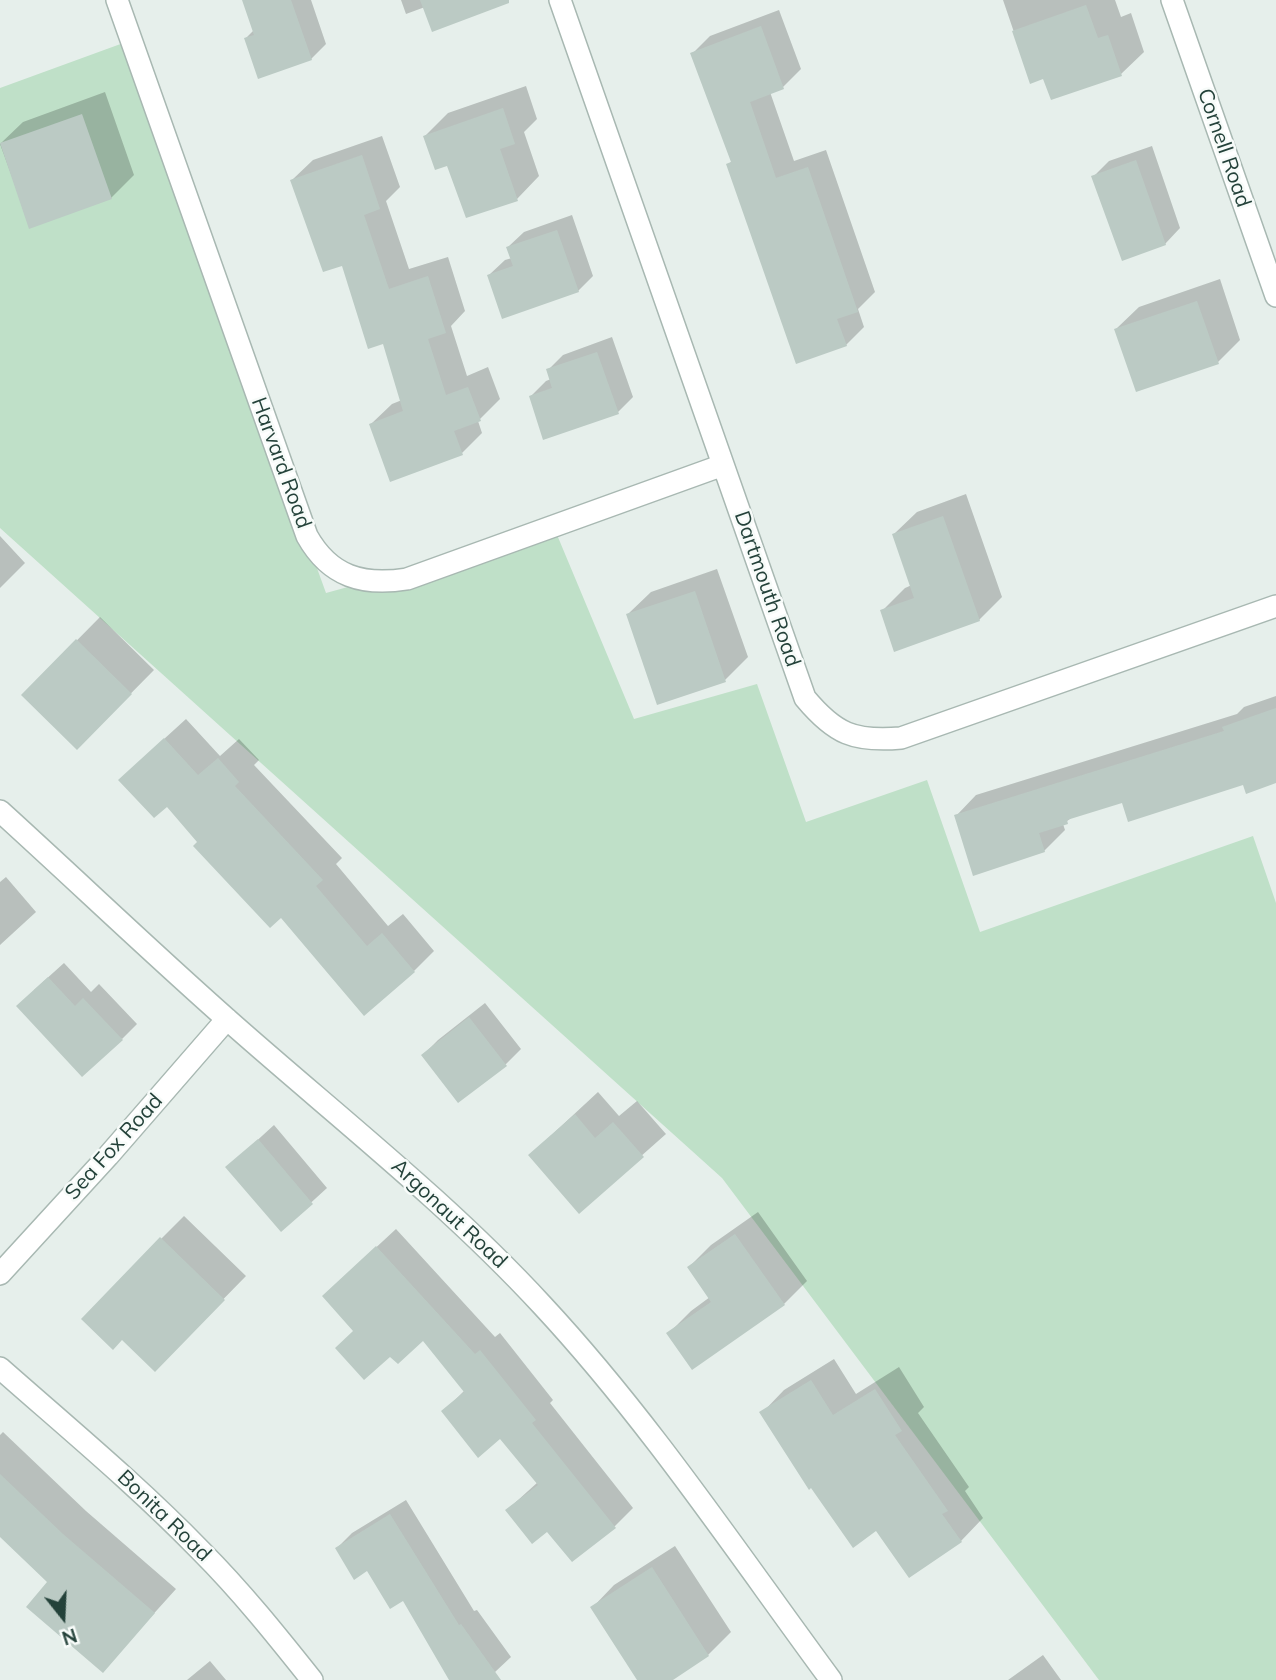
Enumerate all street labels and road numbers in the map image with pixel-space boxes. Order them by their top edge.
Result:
street label: Cornell Road [1192,85,1256,211]
street label: Harvard Road [246,394,316,532]
street label: Dartmouth Road [729,508,805,670]
street label: Sea Fox Road [60,1089,168,1205]
street label: Argonaut Road [386,1154,512,1274]
street label: Bonita Road [112,1465,216,1567]

